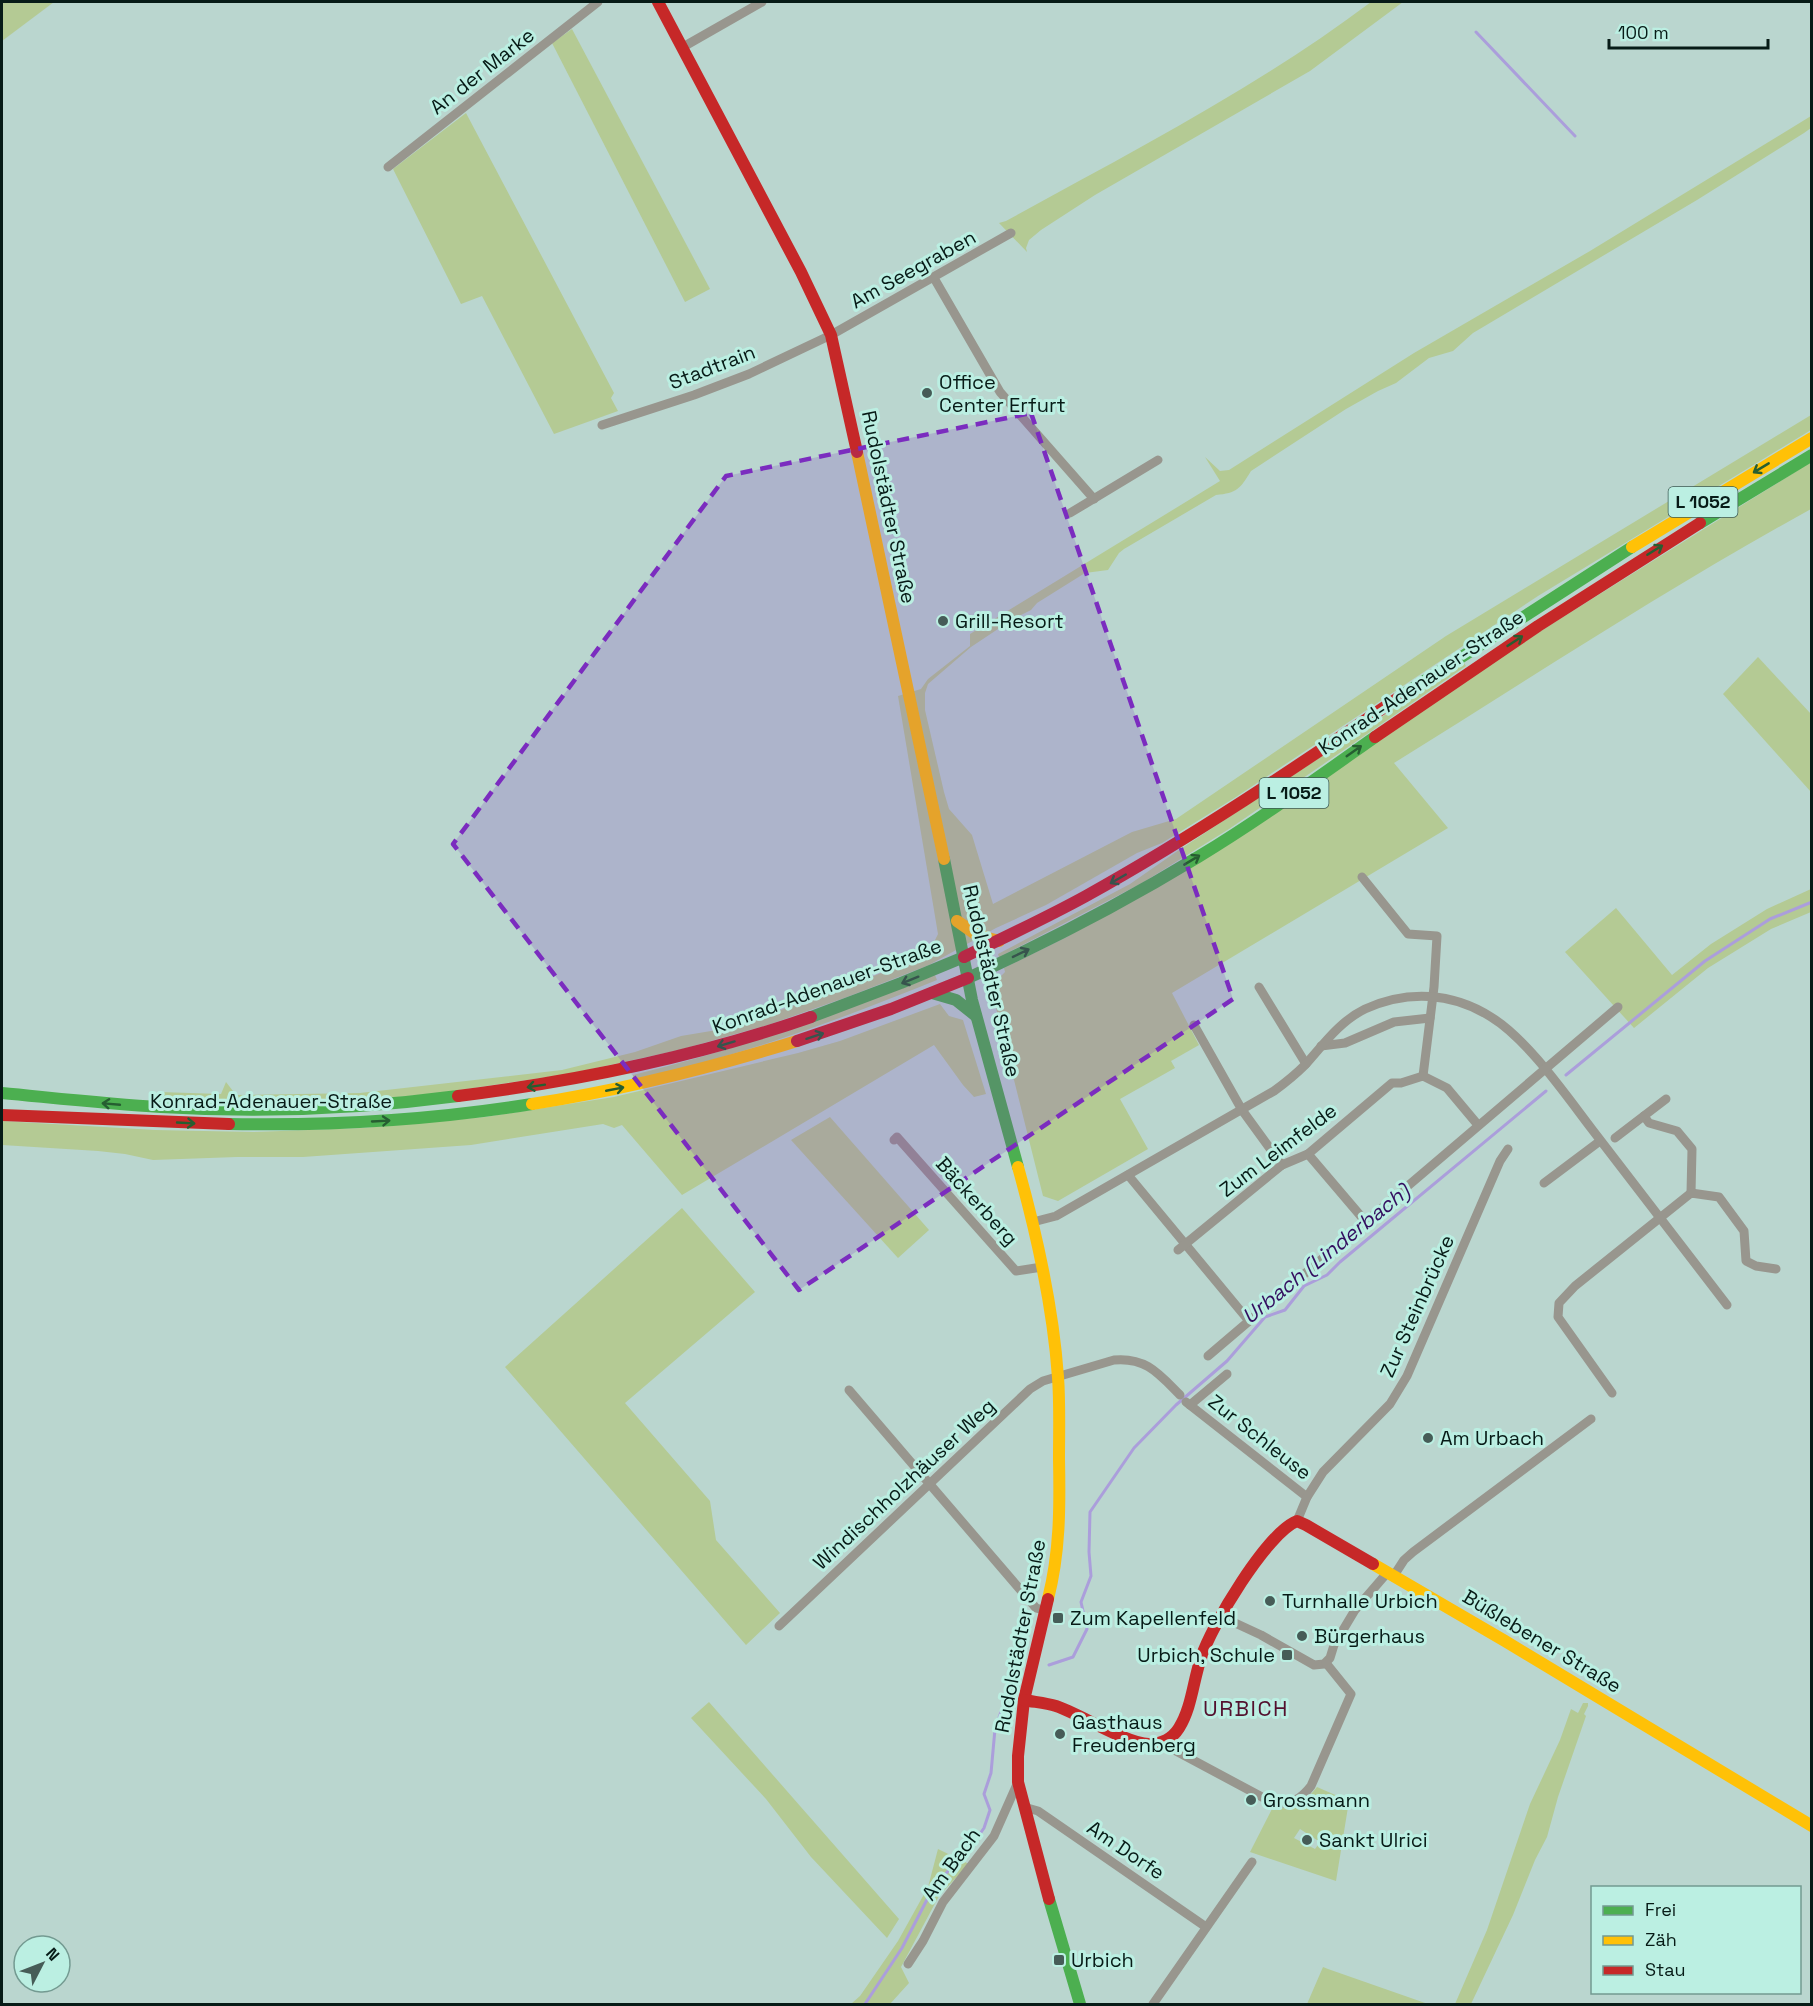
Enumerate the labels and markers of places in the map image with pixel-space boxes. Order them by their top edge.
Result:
place label: Office Center Erfurt [939,369,1066,418]
marker: Office Center Erfurt [920,386,934,400]
place label: Grill-Resort [955,608,1064,634]
marker: Grill-Resort [936,614,950,628]
place label: Am Urbach [1440,1425,1544,1451]
marker: Am Urbach [1421,1431,1435,1445]
place label: Turnhalle Urbich [1282,1588,1438,1614]
marker: Turnhalle Urbich [1263,1594,1277,1608]
place label: Zum Kapellenfeld [1070,1605,1236,1631]
marker: Zum Kapellenfeld [1051,1611,1065,1625]
place label: Bürgerhaus [1314,1623,1425,1649]
marker: Bürgerhaus [1295,1629,1309,1643]
place label: Urbich, Schule [1137,1642,1275,1668]
marker: Urbich, Schule [1280,1648,1294,1662]
place label: Gasthaus Freudenberg [1072,1709,1196,1758]
marker: Gasthaus Freudenberg [1053,1727,1067,1741]
place label: Grossmann [1263,1787,1370,1813]
marker: Grossmann [1244,1793,1258,1807]
place label: Sankt Ulrici [1319,1827,1428,1853]
marker: Sankt Ulrici [1300,1833,1314,1847]
place label: Urbich [1071,1947,1134,1973]
marker: Urbich [1052,1953,1066,1967]

